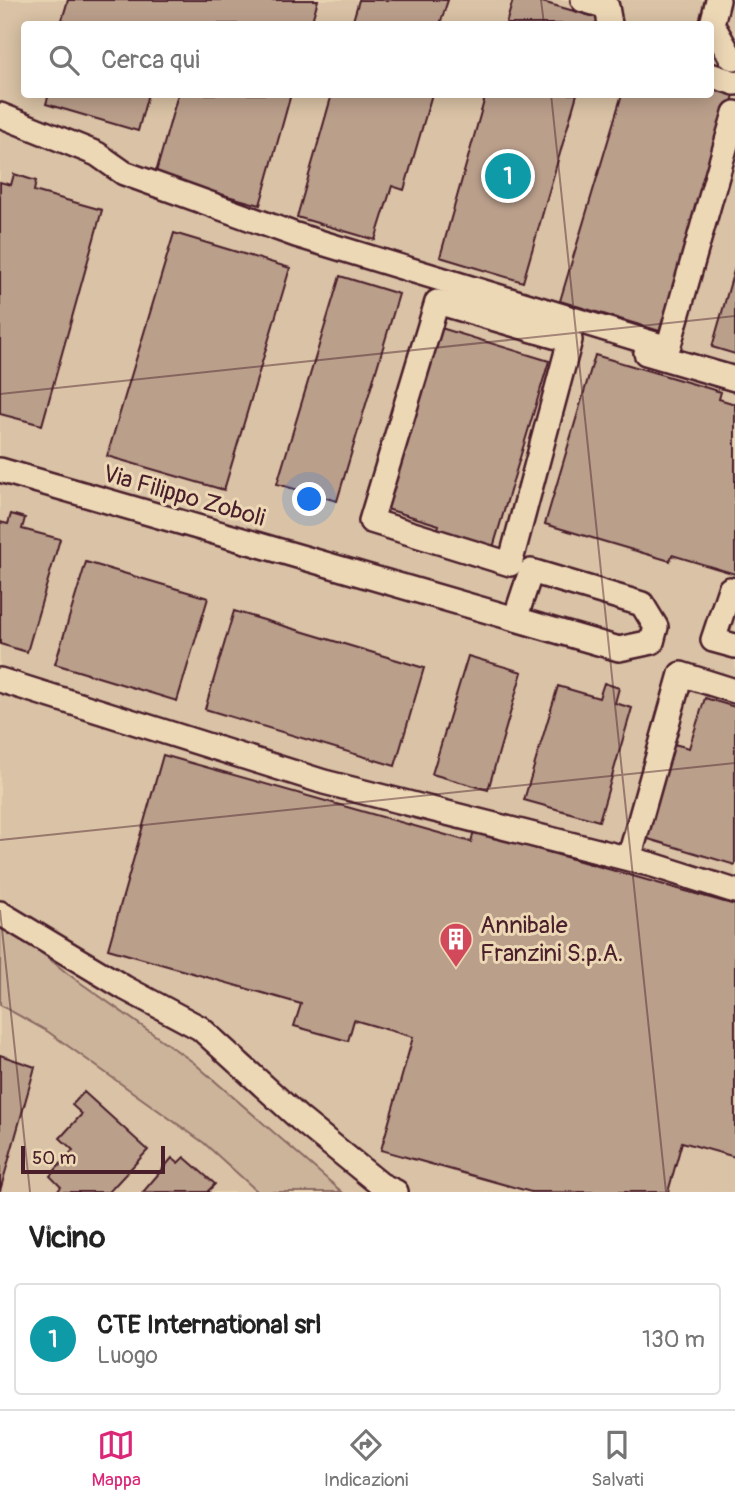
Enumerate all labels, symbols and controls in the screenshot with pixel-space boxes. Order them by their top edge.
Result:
search box [21,21,714,98]
icon: search [45,41,83,79]
text: Cerca qui [101,44,200,76]
pin: 1 [485,150,531,202]
street label: Via Filippo Zoboli [100,459,268,533]
your location [292,482,326,516]
place label: Annibale Franzini S.p.A. [480,911,623,968]
building icon: Annibale Franzini S.p.A. [437,920,475,969]
scale bar [21,1143,164,1175]
text: 50 m [32,1146,76,1170]
text: Vicino [28,1219,105,1256]
text: CTE International srl [97,1309,322,1341]
text: 1 [49,1325,58,1354]
text: 130 m [642,1325,705,1354]
text: Luogo [97,1341,158,1370]
tab: Mappa [91,1426,141,1492]
tab: Indicazioni [324,1426,408,1492]
tab: Salvati [591,1426,644,1492]

